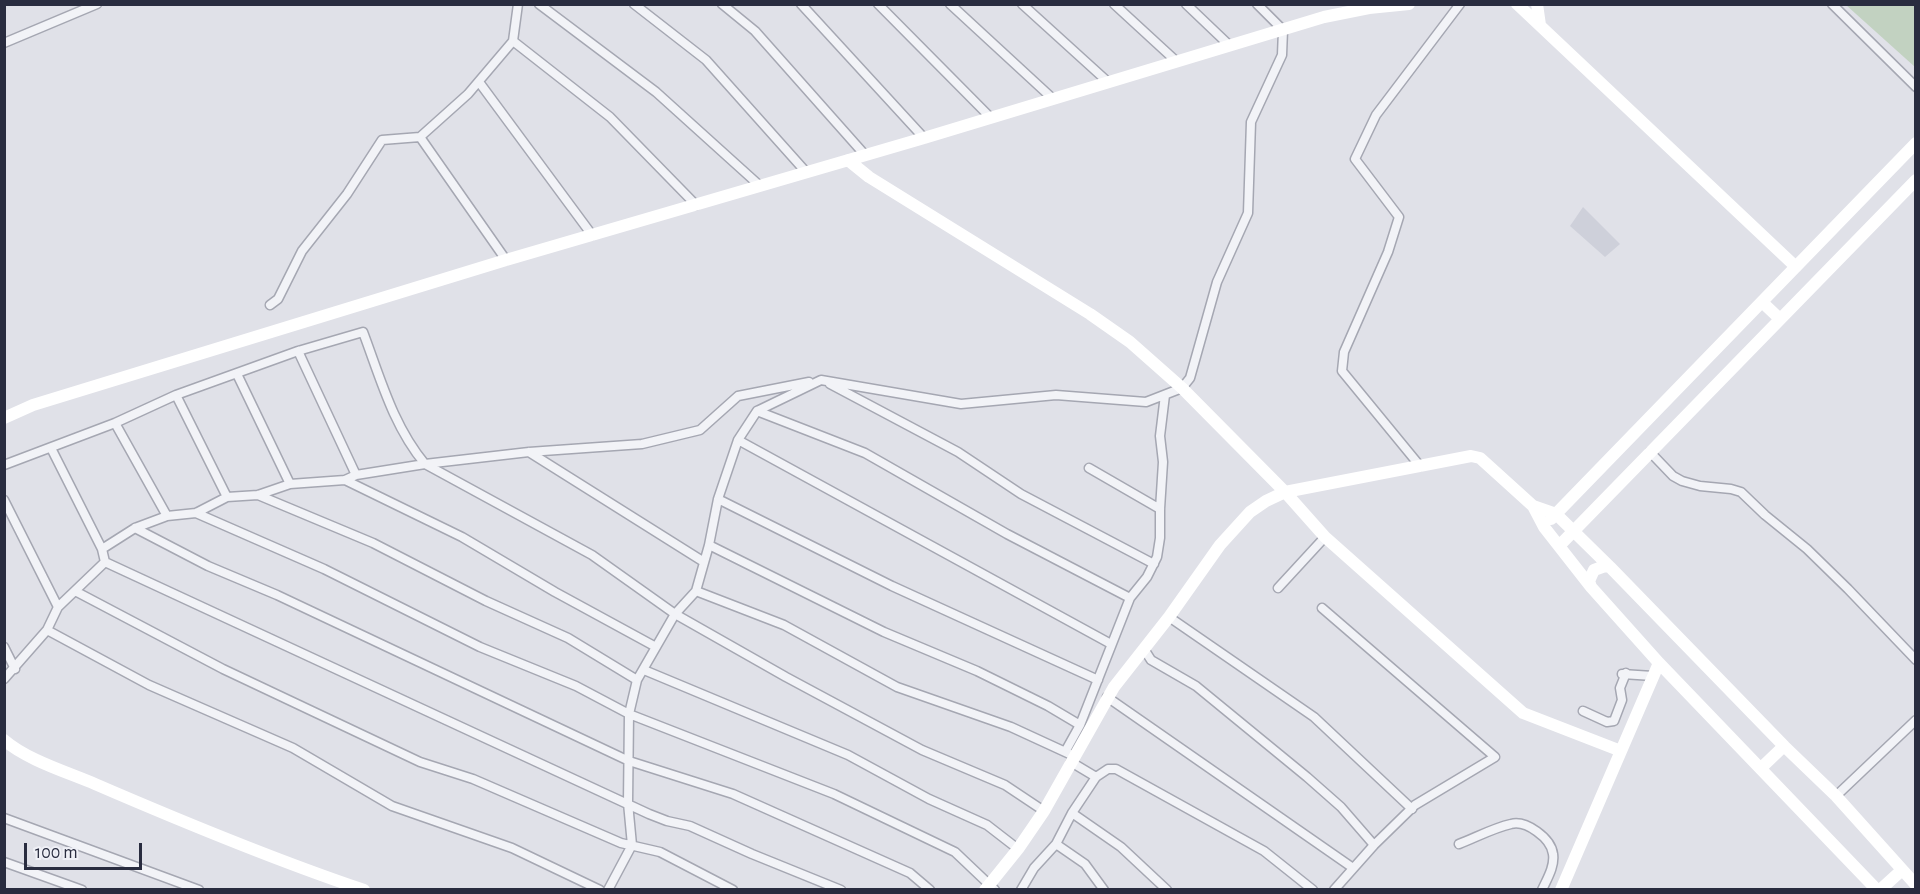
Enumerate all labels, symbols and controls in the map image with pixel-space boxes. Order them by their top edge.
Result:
scale bar [27,831,146,869]
text: 100 m [35,844,78,862]

